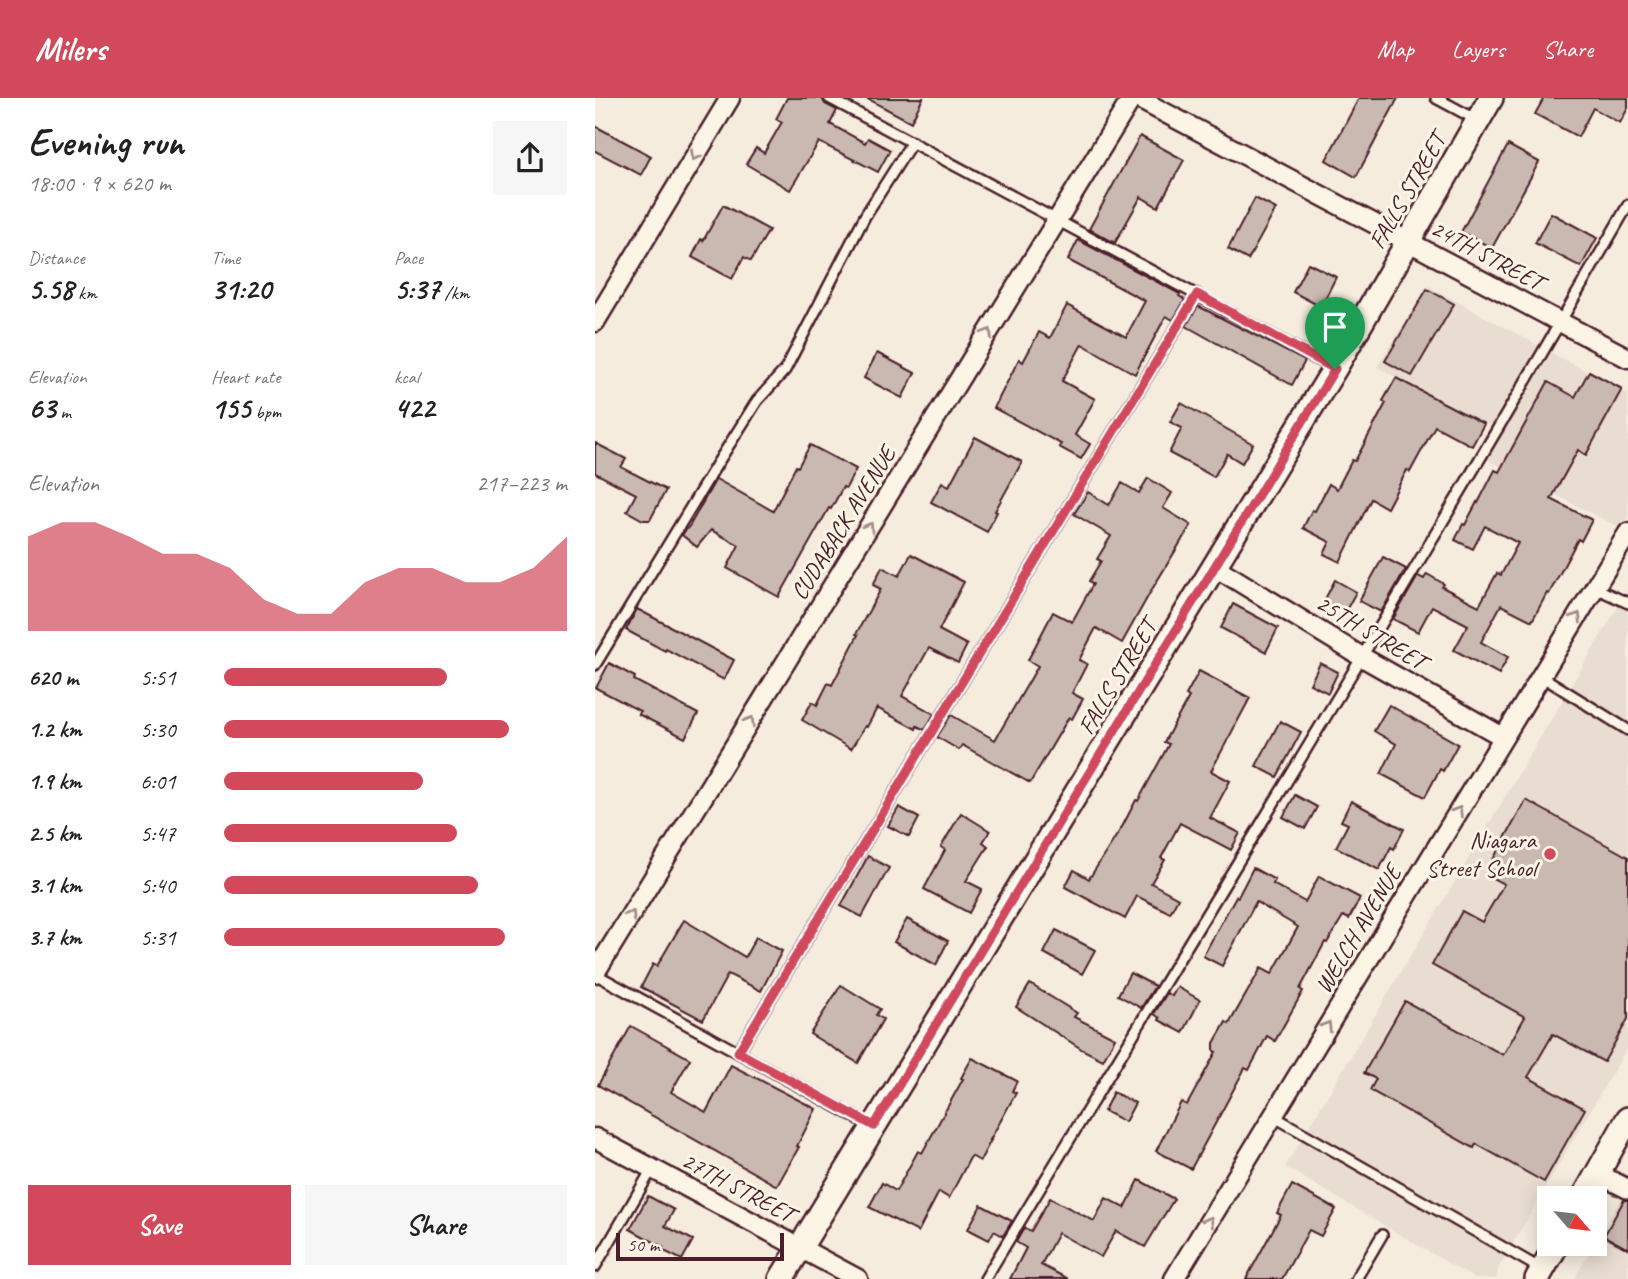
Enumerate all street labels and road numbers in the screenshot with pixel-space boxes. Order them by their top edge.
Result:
street label: FALLS STREET [1362,123,1455,254]
street label: 24TH STREET [1426,213,1554,300]
street label: CUDABACK AVENUE [784,438,904,605]
street label: 25TH STREET [1311,587,1437,680]
street label: FALLS STREET [1071,609,1166,740]
street label: WELCH AVENUE [1308,857,1409,998]
street label: 27TH STREET [677,1145,805,1232]

